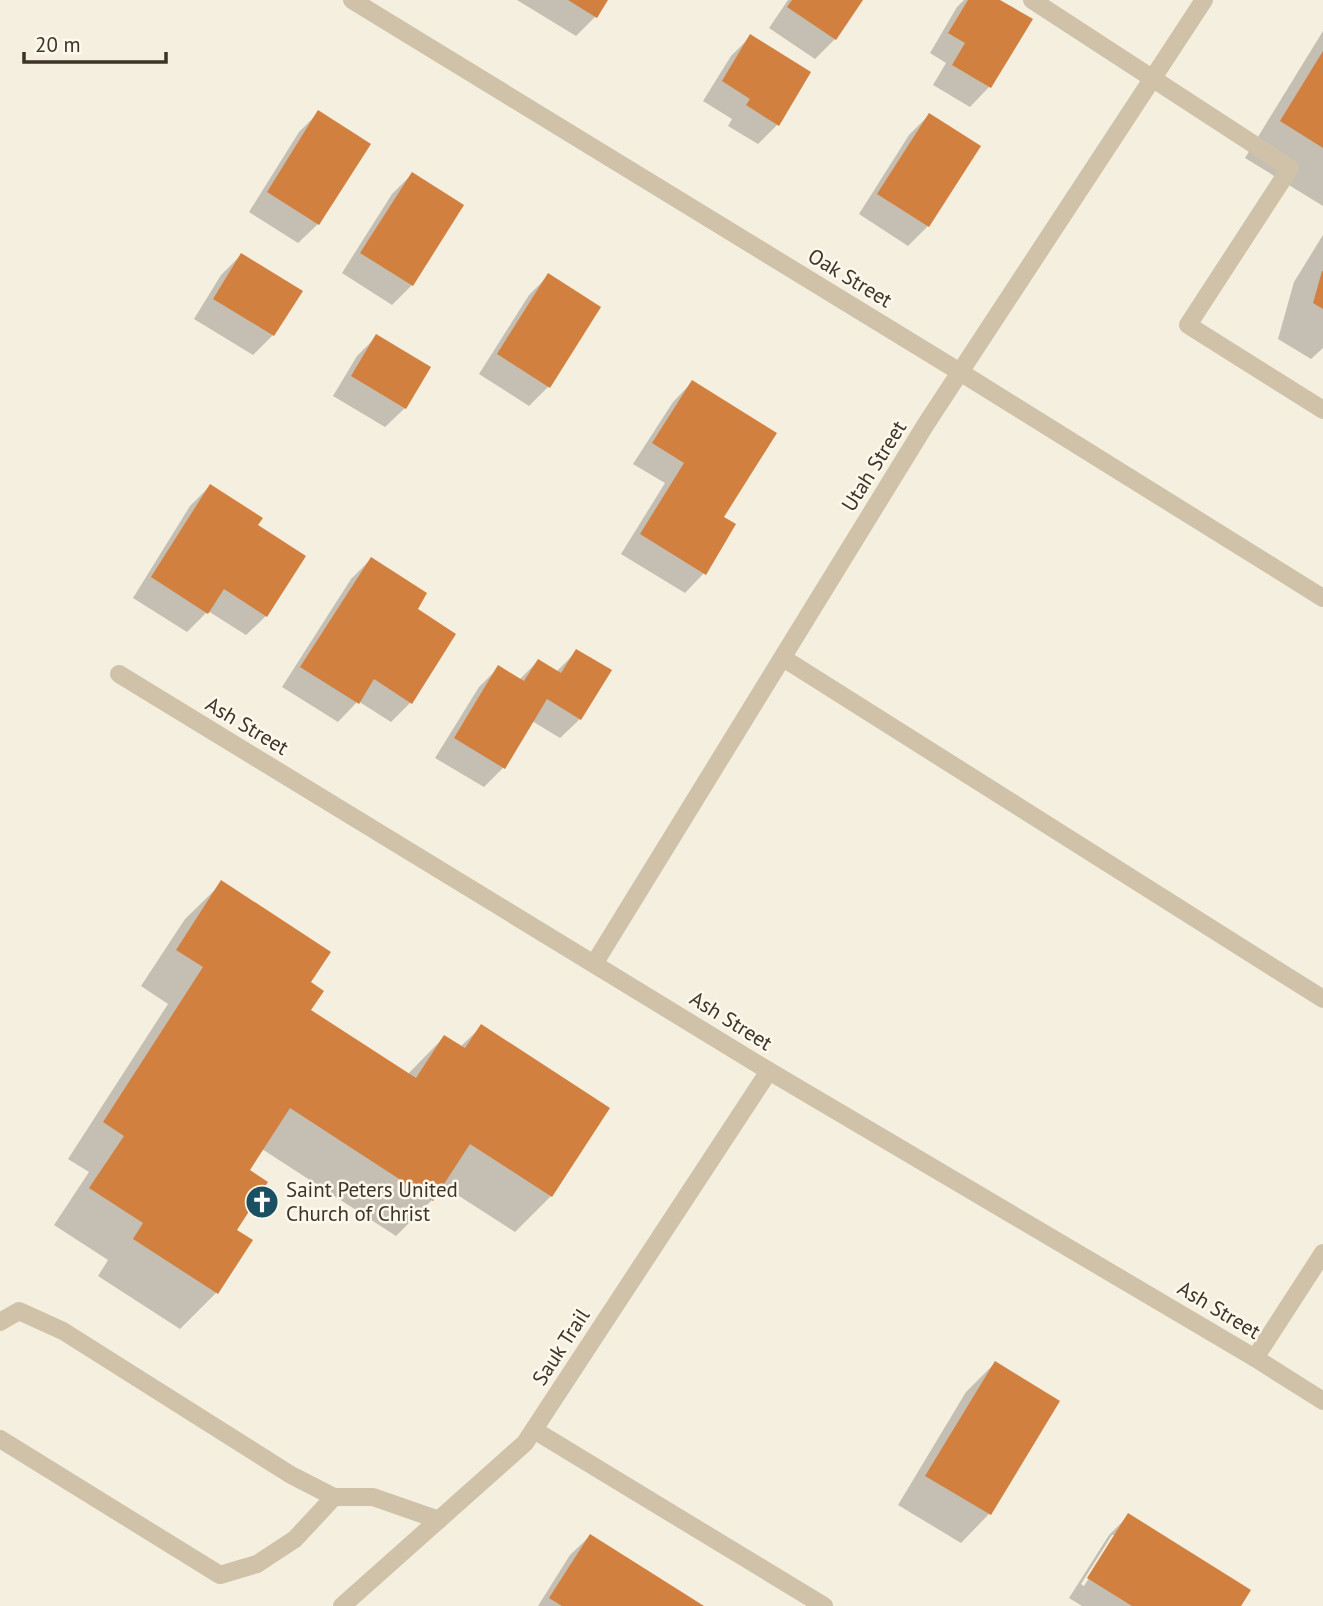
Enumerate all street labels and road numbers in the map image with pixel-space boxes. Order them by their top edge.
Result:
street label: Oak Street [803,242,897,313]
street label: Utah Street [835,415,912,516]
street label: Ash Street [201,690,294,761]
street label: Ash Street [685,985,777,1056]
street label: Ash Street [1173,1274,1266,1345]
street label: Sauk Trail [526,1303,595,1390]

